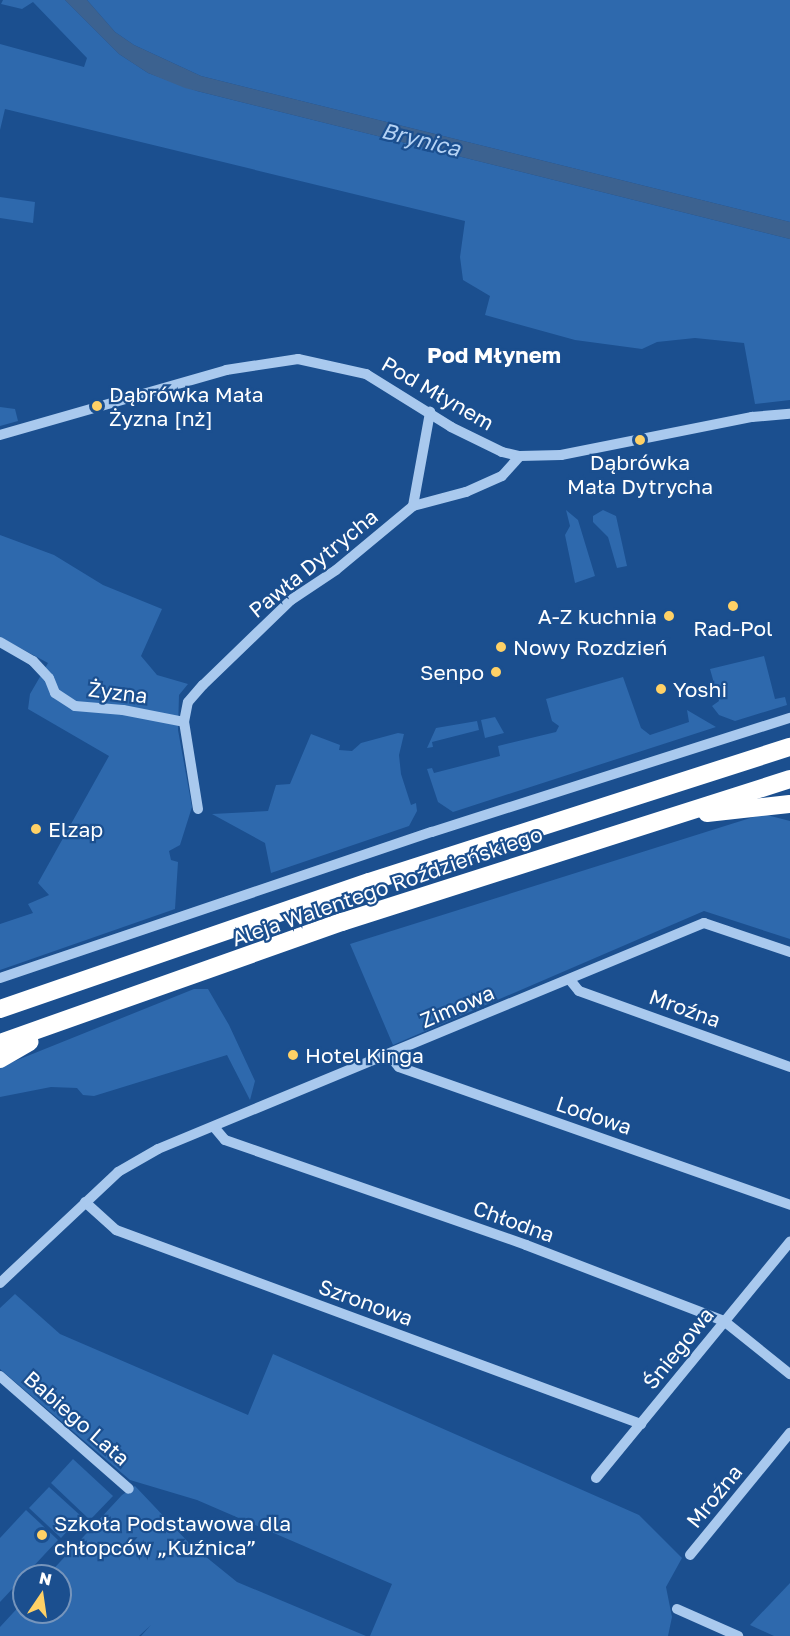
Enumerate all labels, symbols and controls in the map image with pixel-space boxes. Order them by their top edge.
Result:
water label: Brynica [379,116,463,162]
district label: Pod Młynem [427,342,561,368]
street label: Pod Młynem [377,351,499,435]
place label: Dąbrówka Mała Żyzna [nż] [109,381,264,431]
marker: Dąbrówka Mała Żyzna [nż] [90,399,104,413]
marker: Dąbrówka Mała Dytrycha [633,433,647,447]
place label: Dąbrówka Mała Dytrycha [567,449,713,499]
street label: Pawła Dytrycha [244,503,382,623]
marker: Rad-Pol [726,599,740,613]
place label: A-Z kuchnia [538,603,657,629]
marker: A-Z kuchnia [662,609,676,623]
place label: Rad-Pol [693,615,773,641]
place label: Nowy Rozdzień [513,634,668,660]
marker: Nowy Rozdzień [494,640,508,654]
place label: Senpo [420,659,484,685]
marker: Senpo [489,665,503,679]
street label: Żyzna [87,676,149,708]
place label: Yoshi [673,676,727,702]
marker: Yoshi [654,682,668,696]
place label: Elzap [48,816,103,842]
street label: Aleja Walentego Roździeńskiego [228,821,546,951]
marker: Elzap [29,822,43,836]
street label: Zimowa [416,979,498,1033]
street label: Mroźna [646,983,724,1033]
place label: Hotel Kinga [305,1042,424,1068]
marker: Hotel Kinga [286,1048,300,1062]
street label: Lodowa [553,1090,635,1140]
street label: Chłodna [470,1195,558,1247]
street label: Szronowa [316,1273,416,1331]
street label: Śniegowa [637,1302,719,1394]
street label: Babiego Lata [19,1365,135,1471]
street label: Mroźna [681,1459,747,1533]
place label: Szkoła Podstawowa dla chłopców „Kuźnica” [54,1510,291,1560]
marker: Szkoła Podstawowa dla chłopców „Kuźnica” [35,1528,49,1542]
north arrow [12,1564,72,1624]
text: N [37,1567,54,1590]

